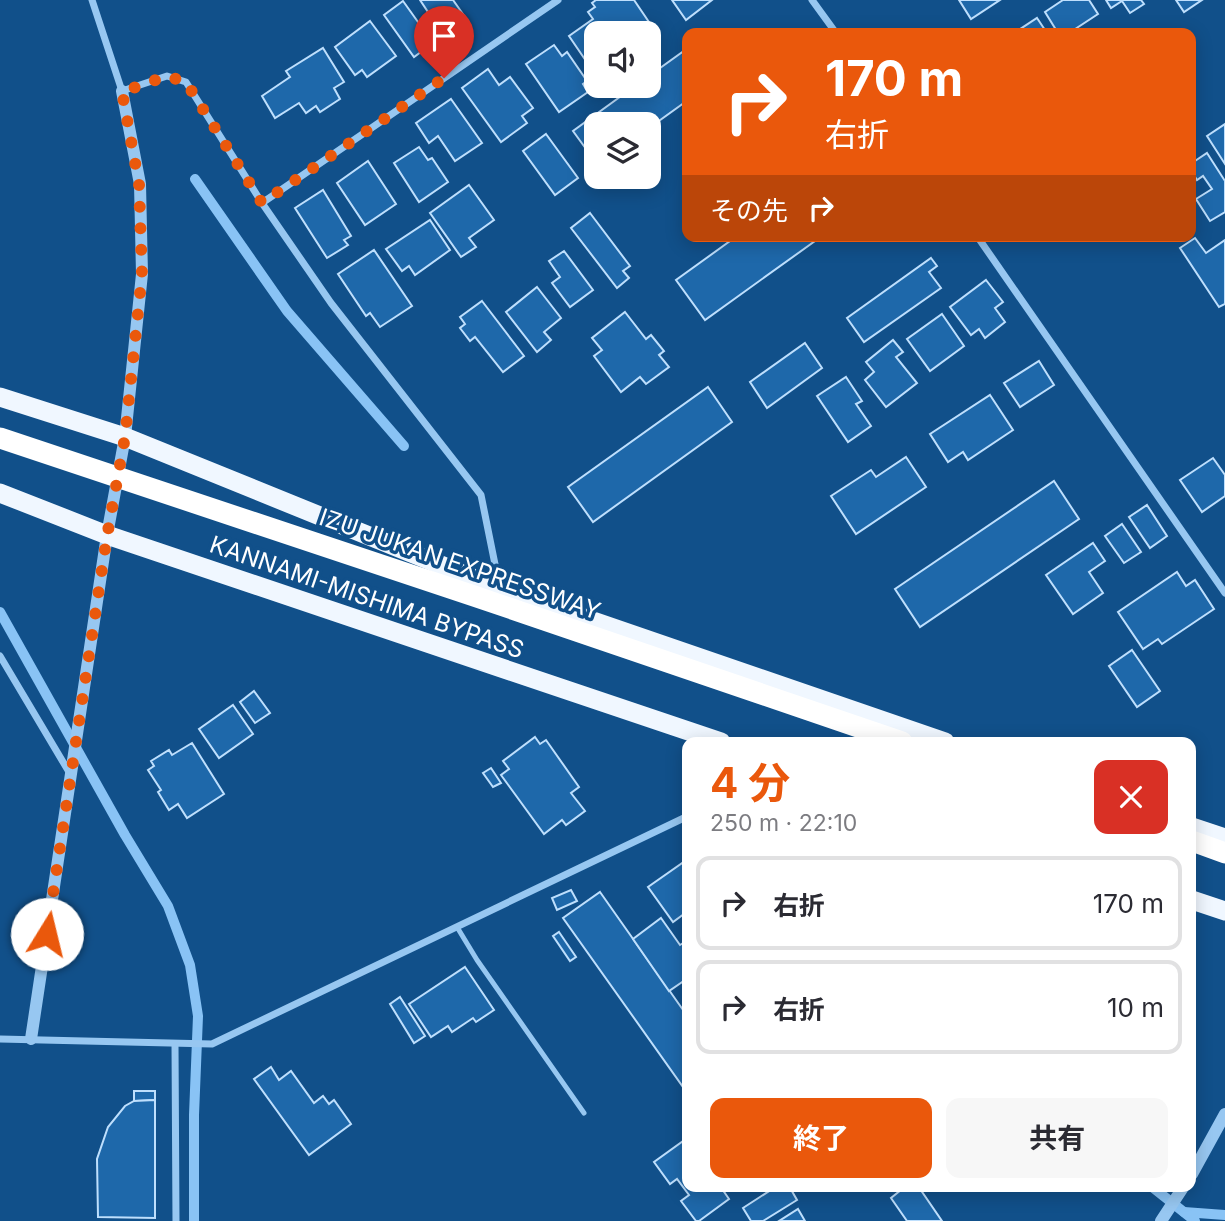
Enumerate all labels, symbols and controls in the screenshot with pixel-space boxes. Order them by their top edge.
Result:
pin [414,6,474,78]
icon: arrive [425,17,463,55]
map controls [584,21,661,189]
button: sound [584,21,661,98]
text: 170 m [825,49,963,108]
icon: right [710,56,801,147]
button: layers [584,112,661,189]
text: 右折 [825,115,889,154]
icon: right [802,189,840,227]
text: その先 [710,195,788,226]
street label: IZU JUKAN EXPRESSWAY [316,502,604,626]
street label: KANNAMI-MISHIMA BYPASS [206,530,528,664]
text: 4 分 [710,757,790,808]
button: close [1094,760,1168,834]
text: 250 m · 22:10 [710,809,857,837]
icon: right [714,884,752,922]
text: 170 m [1093,888,1164,919]
text: 右折 [773,890,825,921]
position arrow [10,897,84,971]
icon: right [714,988,752,1026]
text: 10 m [1107,992,1164,1023]
text: 右折 [773,994,825,1025]
button: 終了 [710,1098,932,1178]
button: 共有 [946,1098,1168,1178]

